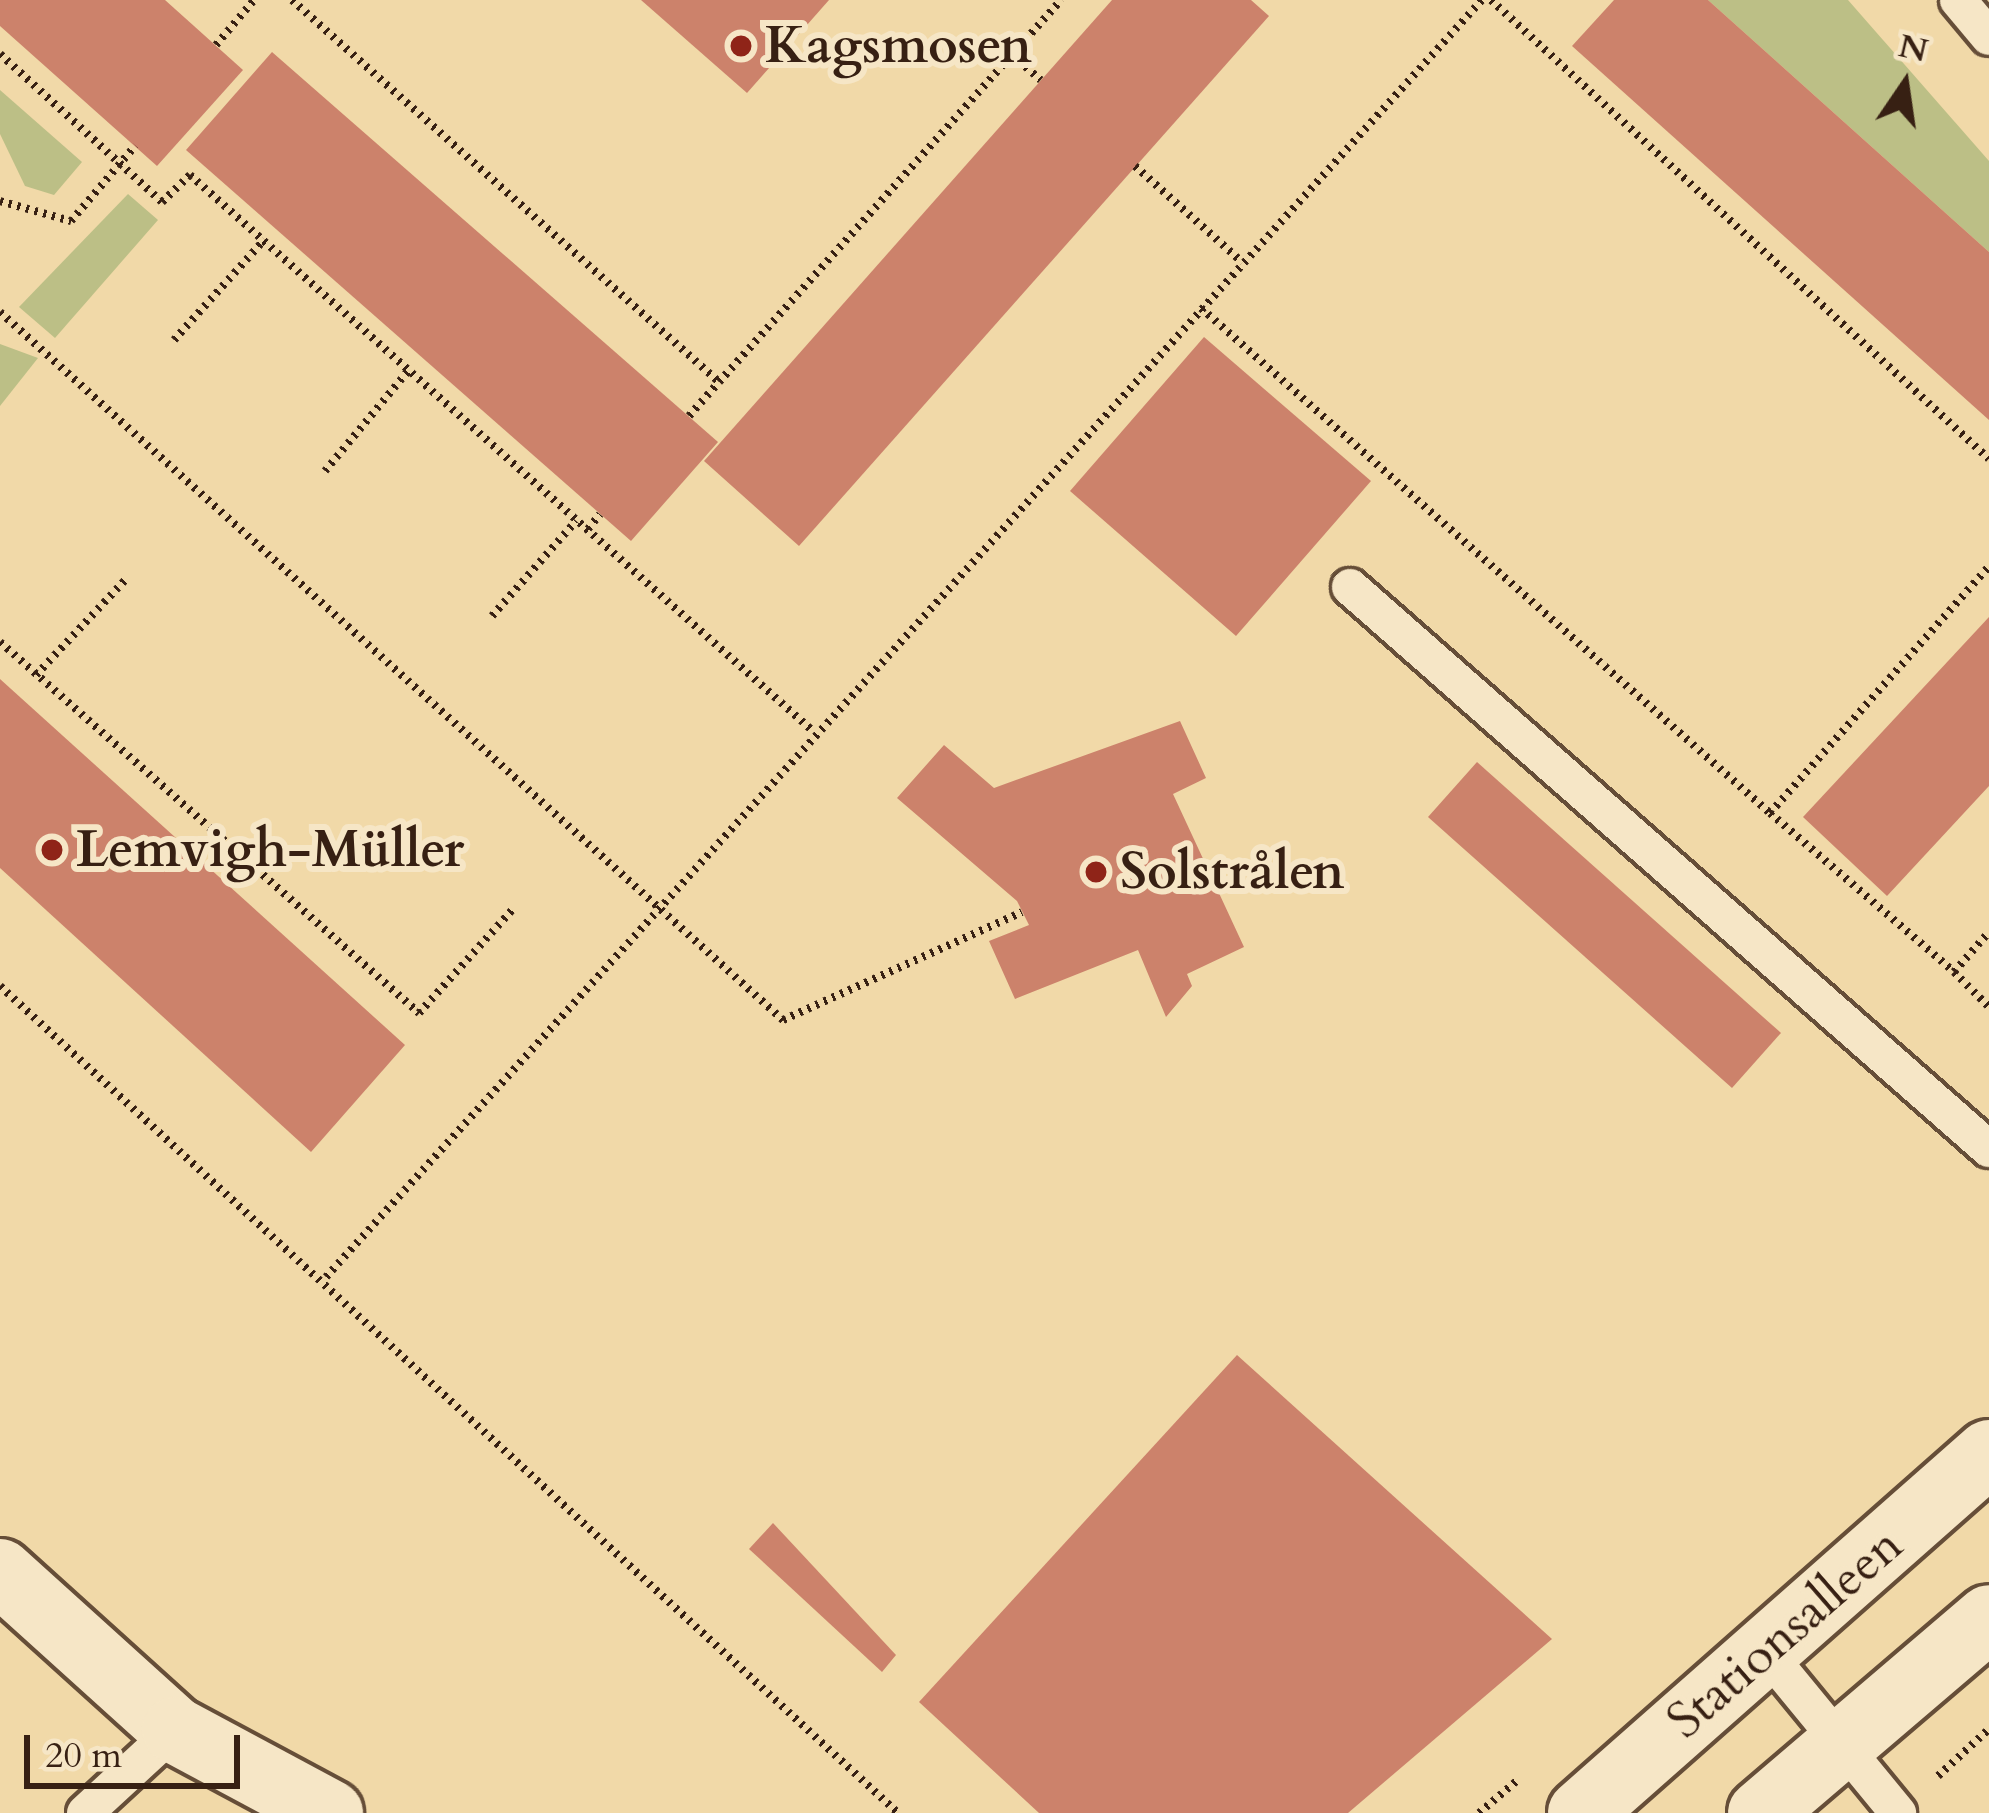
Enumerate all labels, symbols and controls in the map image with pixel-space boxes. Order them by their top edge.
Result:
place label: Kagsmosen [765,15,1032,77]
text: N [1894,23,1932,74]
north arrow [1845,24,1965,144]
marker: Kagsmosen [728,33,754,59]
place label: Lemvigh-Müller [76,819,464,881]
marker: Lemvigh-Müller [39,837,65,863]
place label: Solstrålen [1120,841,1345,903]
marker: Solstrålen [1083,859,1109,885]
street label: Stationsalleen [1655,1514,1915,1752]
scale bar [30,1711,246,1785]
text: 20 m [45,1731,122,1780]

